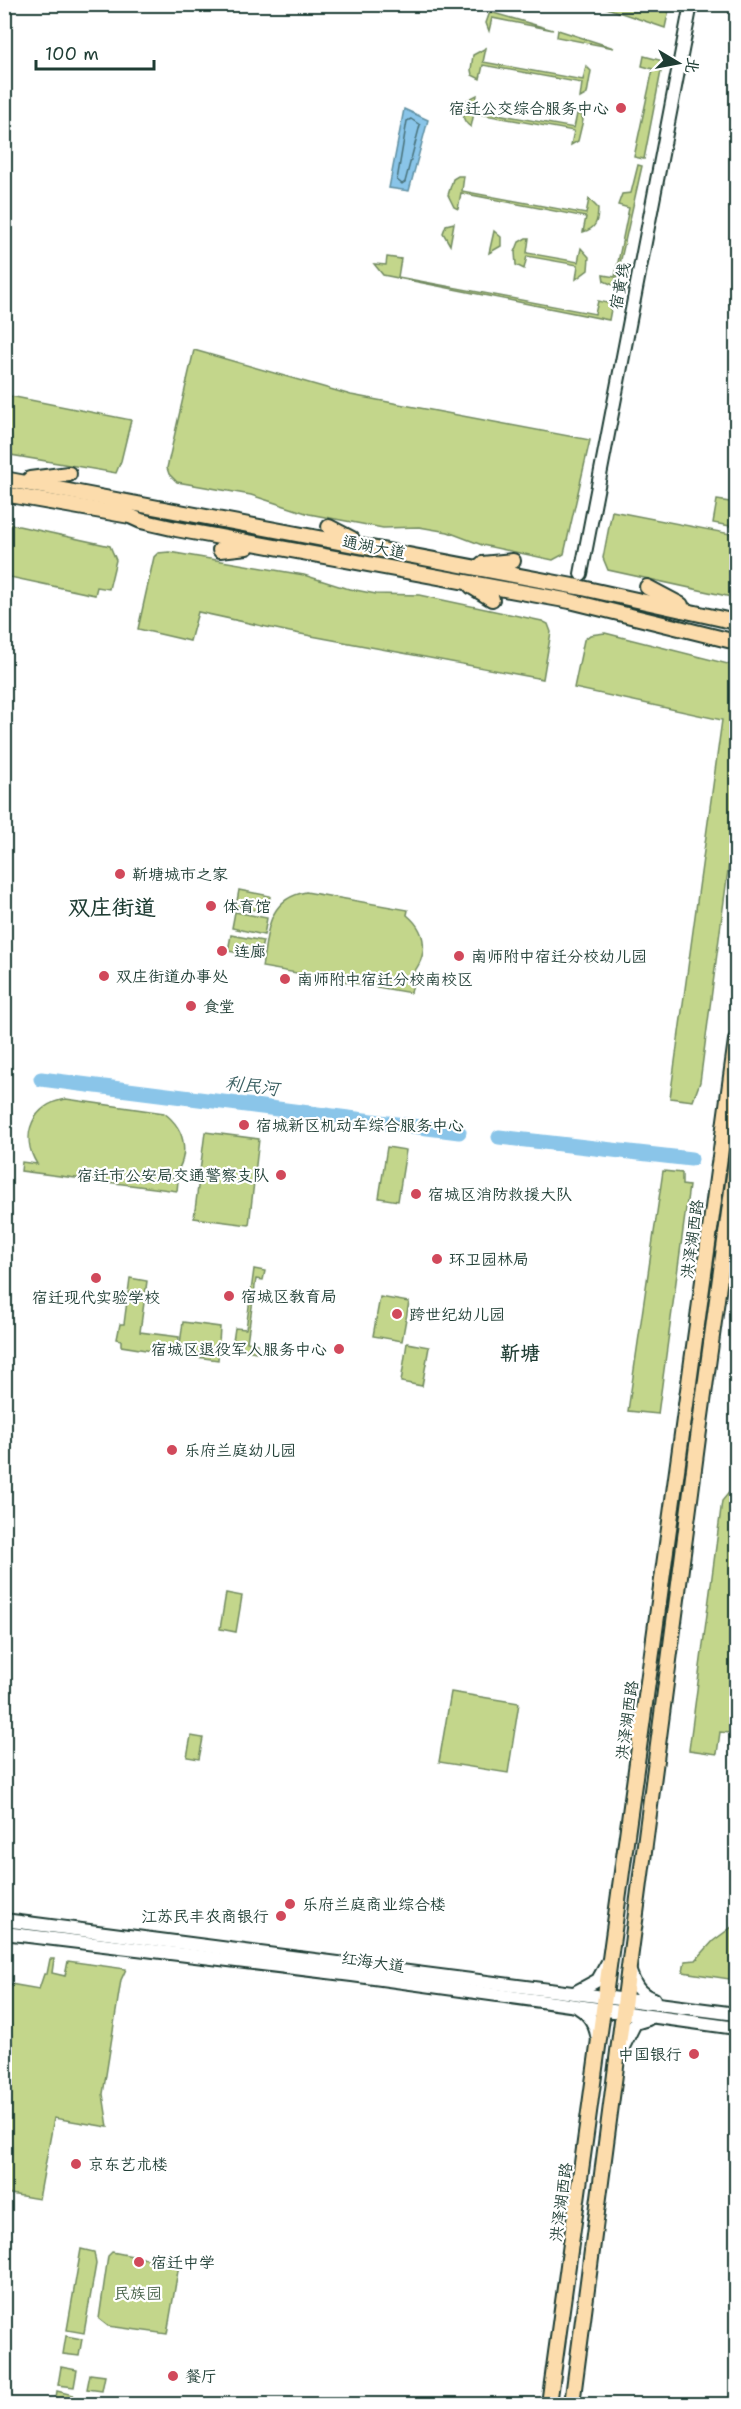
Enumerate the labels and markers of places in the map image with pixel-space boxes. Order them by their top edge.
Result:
place label: 宿迁公交综合服务中心 [449,98,609,119]
marker: 宿迁公交综合服务中心 [614,101,628,115]
place label: 靳塘城市之家 [132,864,228,885]
marker: 靳塘城市之家 [113,867,127,881]
place label: 体育馆 [223,896,271,917]
marker: 体育馆 [204,899,218,913]
place label: 连廊 [234,941,266,962]
marker: 连廊 [215,944,229,958]
place label: 南师附中宿迁分校幼儿园 [471,946,647,967]
marker: 南师附中宿迁分校幼儿园 [452,949,466,963]
place label: 双庄街道办事处 [116,966,229,987]
marker: 双庄街道办事处 [97,969,111,983]
place label: 南师附中宿迁分校南校区 [297,969,473,990]
marker: 南师附中宿迁分校南校区 [278,972,292,986]
place label: 食堂 [203,996,235,1017]
marker: 食堂 [184,999,198,1013]
place label: 宿城新区机动车综合服务中心 [256,1115,464,1136]
marker: 宿城新区机动车综合服务中心 [237,1118,251,1132]
place label: 宿迁市公安局交通警察支队 [77,1165,269,1186]
marker: 宿迁市公安局交通警察支队 [274,1168,288,1182]
place label: 宿城区消防救援大队 [428,1184,572,1205]
marker: 宿城区消防救援大队 [409,1187,423,1201]
place label: 环卫园林局 [449,1249,529,1270]
marker: 环卫园林局 [430,1252,444,1266]
marker: 宿迁现代实验学校 [89,1271,103,1285]
place label: 宿城区教育局 [241,1286,337,1307]
place label: 宿迁现代实验学校 [32,1287,160,1308]
marker: 宿城区教育局 [222,1289,236,1303]
place label: 跨世纪幼儿园 [409,1304,505,1325]
marker: 跨世纪幼儿园 [390,1307,404,1321]
place label: 宿城区退役军人服务中心 [151,1339,327,1360]
marker: 宿城区退役军人服务中心 [332,1342,346,1356]
place label: 乐府兰庭幼儿园 [184,1440,296,1461]
marker: 乐府兰庭幼儿园 [165,1443,179,1457]
place label: 乐府兰庭商业综合楼 [302,1894,446,1915]
marker: 乐府兰庭商业综合楼 [283,1897,297,1911]
place label: 江苏民丰农商银行 [141,1906,269,1927]
marker: 江苏民丰农商银行 [274,1909,288,1923]
place label: 中国银行 [618,2044,682,2065]
marker: 中国银行 [687,2047,701,2061]
place label: 京东艺术楼 [88,2154,168,2175]
marker: 京东艺术楼 [69,2157,83,2171]
place label: 宿迁中学 [151,2252,215,2273]
marker: 宿迁中学 [132,2255,146,2269]
place label: 餐厅 [185,2366,217,2387]
marker: 餐厅 [166,2369,180,2383]

